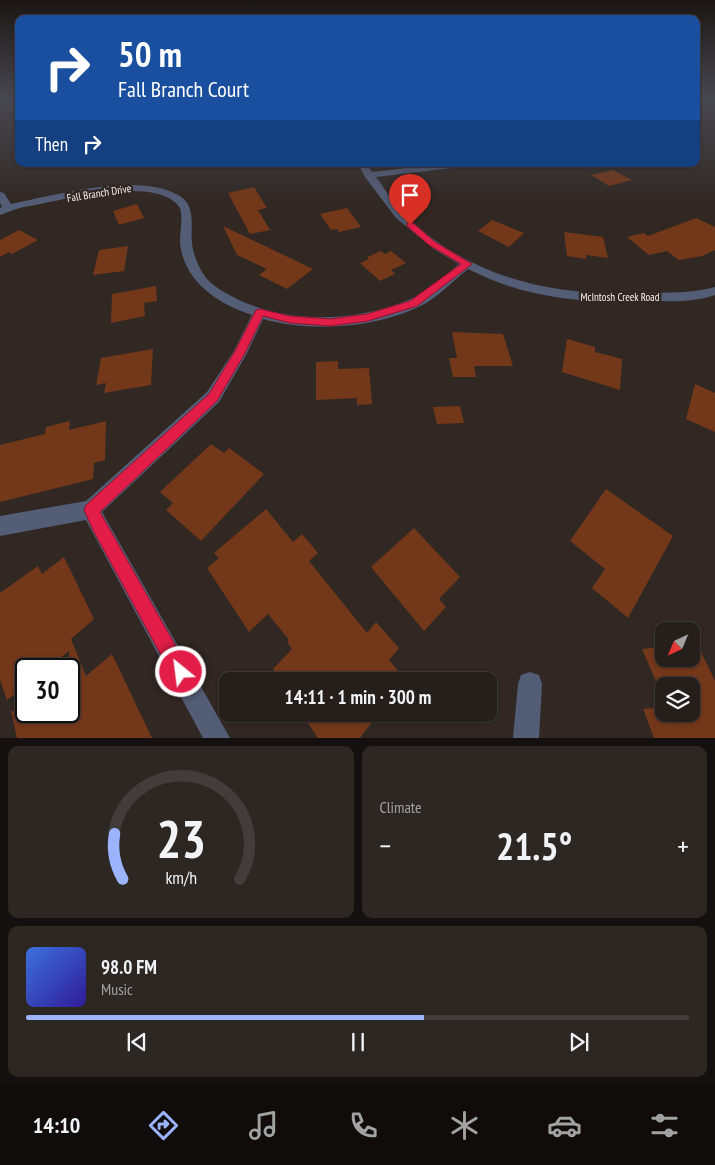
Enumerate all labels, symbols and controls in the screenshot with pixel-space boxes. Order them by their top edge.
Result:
text: 50 m [118,31,182,77]
icon: right [35,35,100,100]
text: Fall Branch Court [118,75,249,103]
icon: right [78,130,106,158]
text: Then [35,132,68,156]
pin [389,174,431,225]
street label: Fall Branch Drive [66,181,133,205]
icon: arrive [396,181,424,209]
street label: McIntosh Creek Road [581,290,660,304]
north arrow [655,622,700,668]
map controls [655,622,700,722]
position arrow [154,645,206,697]
speed limit sign: 30 [15,658,80,723]
button: layers [655,677,700,722]
text: 14:11 · 1 min · 300 m [285,685,431,709]
text: Climate [380,797,422,817]
text: 23 [156,805,206,872]
text: 21.5° [496,821,572,870]
text: − [380,827,391,864]
text: + [677,827,689,864]
text: km/h [165,866,197,889]
text: 98.0 FM [101,955,157,979]
text: Music [101,979,133,999]
icon: previous [123,1028,151,1056]
icon: pause [344,1028,372,1056]
icon: next [565,1028,593,1056]
icon: directions [146,1108,181,1143]
icon: music [246,1108,281,1143]
icon: phone [346,1108,381,1143]
icon: climate [447,1108,482,1143]
icon: car [547,1108,582,1143]
icon: filters [647,1108,682,1143]
text: 14:10 [33,1111,80,1139]

